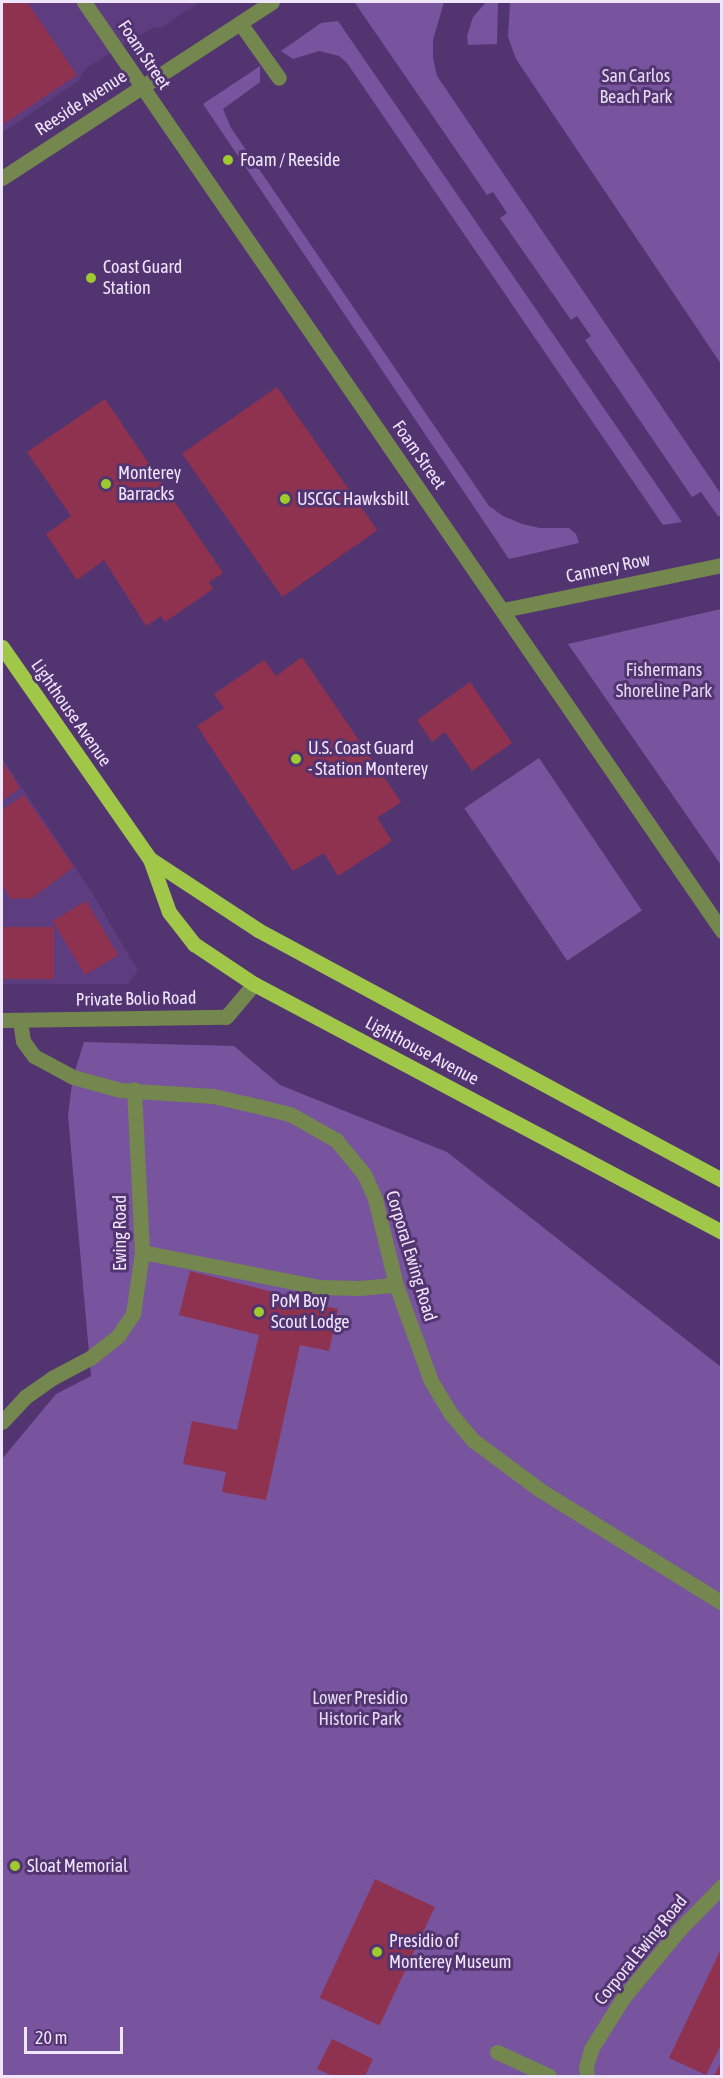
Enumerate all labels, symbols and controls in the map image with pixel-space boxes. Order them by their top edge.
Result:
street label: Foam Street [113,16,175,94]
street label: Reeside Avenue [31,65,131,141]
park label: San Carlos Beach Park [600,66,672,109]
place label: Foam / Reeside [240,149,340,171]
marker: Foam / Reeside [221,153,235,167]
place label: Coast Guard Station [103,257,182,300]
marker: Coast Guard Station [84,271,98,285]
street label: Foam Street [388,417,450,493]
place label: Monterey Barracks [118,463,181,506]
marker: Monterey Barracks [99,477,113,491]
place label: USCGC Hawksbill [297,488,409,510]
marker: USCGC Hawksbill [278,492,292,506]
street label: Cannery Row [564,549,652,587]
street label: Lighthouse Avenue [26,655,116,771]
park label: Fishermans Shoreline Park [616,660,712,702]
place label: U.S. Coast Guard - Station Monterey [308,738,428,780]
marker: U.S. Coast Guard - Station Monterey [289,752,303,766]
street label: Private Bolio Road [75,987,197,1011]
street label: Lighthouse Avenue [362,1012,482,1090]
street label: Corporal Ewing Road [381,1188,441,1324]
street label: Ewing Road [109,1195,131,1271]
place label: PoM Boy Scout Lodge [271,1291,350,1334]
marker: PoM Boy Scout Lodge [252,1305,266,1319]
park label: Lower Presidio Historic Park [312,1688,408,1730]
place label: Sloat Memorial [27,1855,128,1877]
marker: Sloat Memorial [8,1859,22,1873]
street label: Corporal Ewing Road [590,1891,692,2009]
place label: Presidio of Monterey Museum [389,1931,512,1974]
marker: Presidio of Monterey Museum [370,1945,384,1959]
scale bar [27,2015,126,2053]
text: 20 m [35,2027,67,2048]

